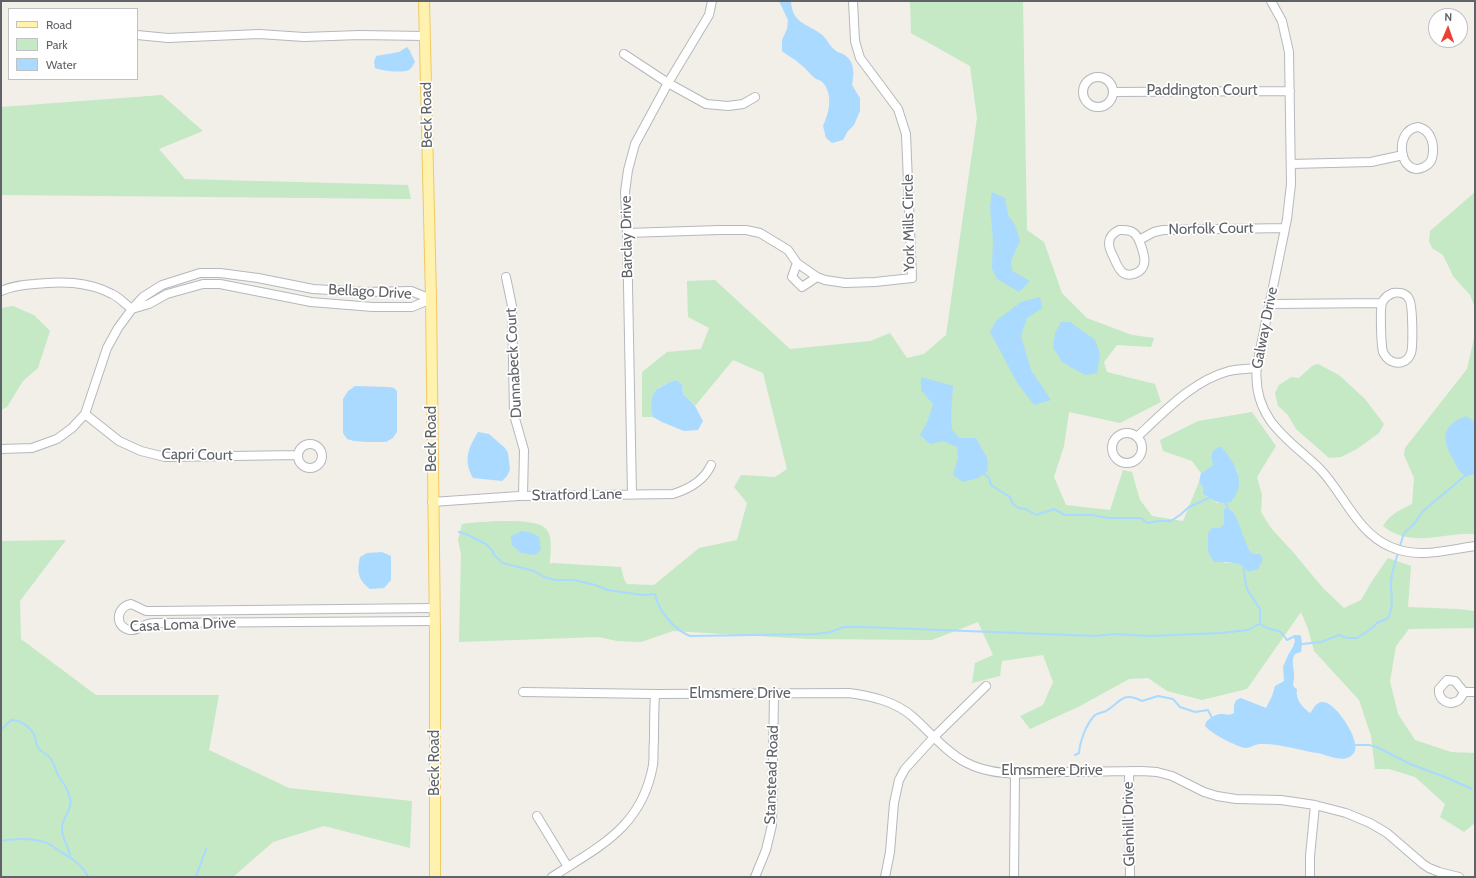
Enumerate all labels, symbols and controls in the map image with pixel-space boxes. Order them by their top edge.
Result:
legend [8,8,138,80]
north arrow [1428,8,1468,48]
text: N [1444,10,1453,24]
text: Road [46,17,72,32]
text: Park [46,37,68,52]
text: Water [46,57,76,72]
street label: Beck Road [417,82,437,148]
street label: Paddington Court [1146,82,1258,100]
street label: York Mills Circle [899,174,919,272]
street label: Barclay Drive [617,196,637,278]
street label: Norfolk Court [1168,219,1254,239]
street label: Bellago Drive [328,281,412,303]
street label: Galway Drive [1248,286,1282,370]
street label: Dunnabeck Court [502,307,526,419]
street label: Beck Road [423,406,441,472]
street label: Capri Court [161,445,233,465]
street label: Stratford Lane [532,485,622,505]
street label: Casa Loma Drive [130,614,236,636]
street label: Elmsmere Drive [689,685,791,703]
street label: Stanstead Road [761,725,783,825]
street label: Beck Road [426,730,444,796]
street label: Elmsmere Drive [1001,762,1103,780]
street label: Glenhill Drive [1119,781,1139,867]

